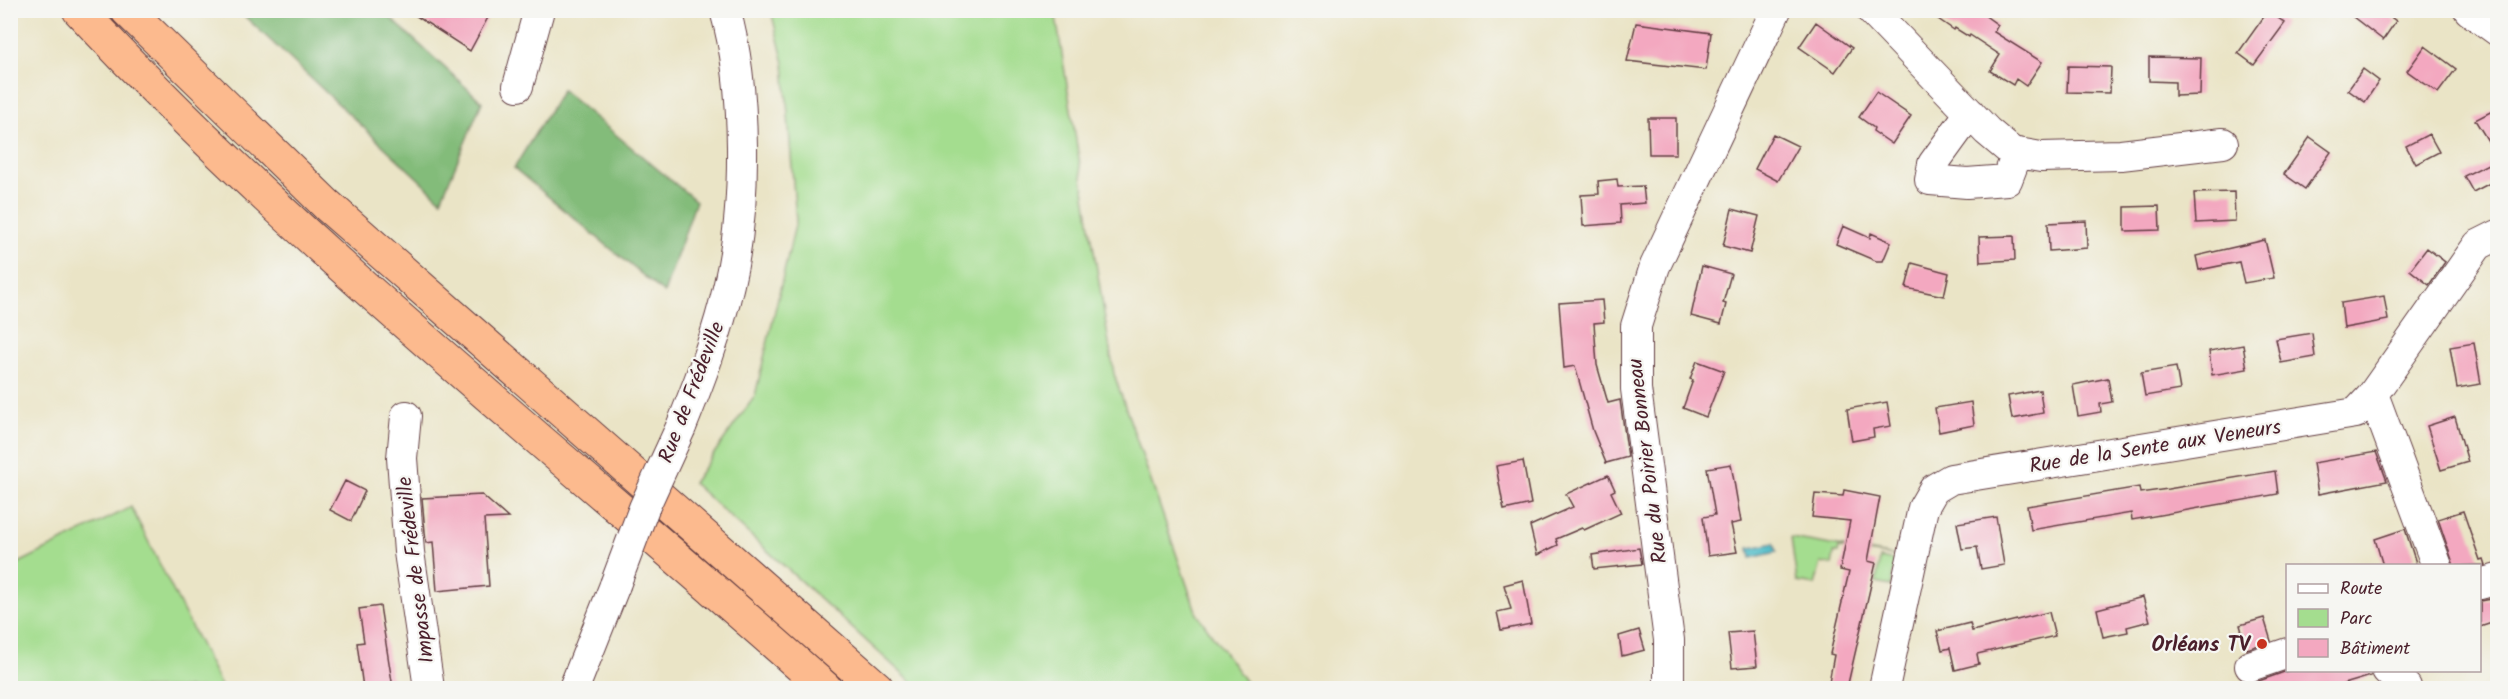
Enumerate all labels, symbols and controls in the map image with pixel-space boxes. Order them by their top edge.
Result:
street label: Rue de Frédeville [650,316,735,468]
street label: Rue du Poirier Bonneau [1620,356,1677,565]
street label: Rue de la Sente aux Veneurs [2027,411,2283,484]
street label: Impasse de Frédeville [389,474,444,665]
legend [2286,564,2481,672]
text: Route [2340,575,2382,604]
text: Parc [2340,605,2372,634]
place label: Orléans TV [2151,629,2252,662]
text: Bâtiment [2340,635,2411,664]
marker: Orléans TV [2255,637,2269,651]

